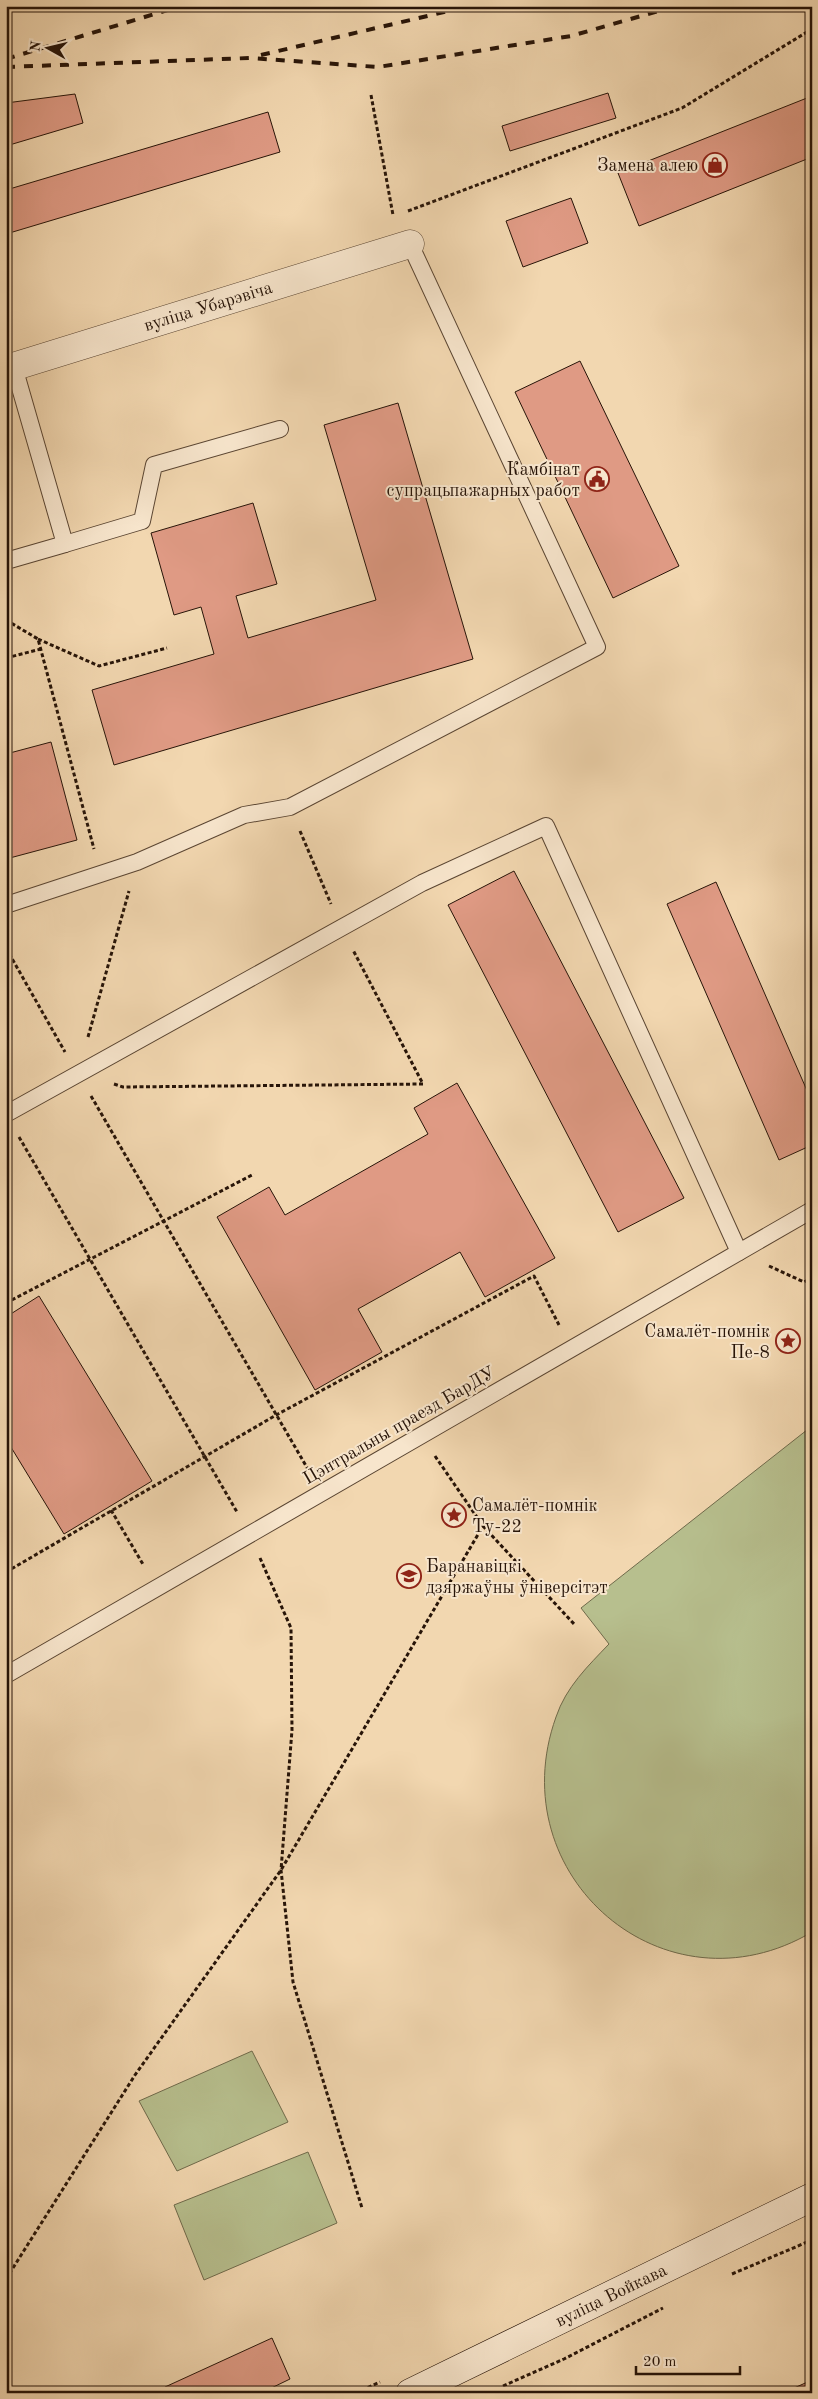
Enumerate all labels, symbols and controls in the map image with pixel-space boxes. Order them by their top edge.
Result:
north arrow [22,22,72,72]
text: N [28,40,44,53]
shop icon: Замена алею [702,152,728,178]
place label: Замена алею [597,157,698,175]
street label: вуліца Убарэвіча [142,279,275,335]
place label: Камбінат супрацьпажарных работ [387,461,580,500]
public building icon: Камбінат супрацьпажарных работ [584,466,610,492]
place label: Самалёт-помнік Пе-8 [644,1323,770,1362]
place icon: Самалёт-помнік Пе-8 [775,1328,801,1354]
street label: Цэнтральны праезд БарДУ [300,1363,499,1488]
place label: Самалёт-помнік Ту-22 [472,1497,598,1536]
place icon: Самалёт-помнік Ту-22 [441,1502,467,1528]
place label: Баранавіцкі дзяржаўны ўніверсітэт [426,1558,608,1597]
school or university icon: Баранавіцкі дзяржаўны ўніверсітэт [396,1563,422,1589]
street label: вуліца Войкава [553,2261,670,2331]
scale bar [636,2344,739,2376]
text: 20 m [643,2355,677,2370]

